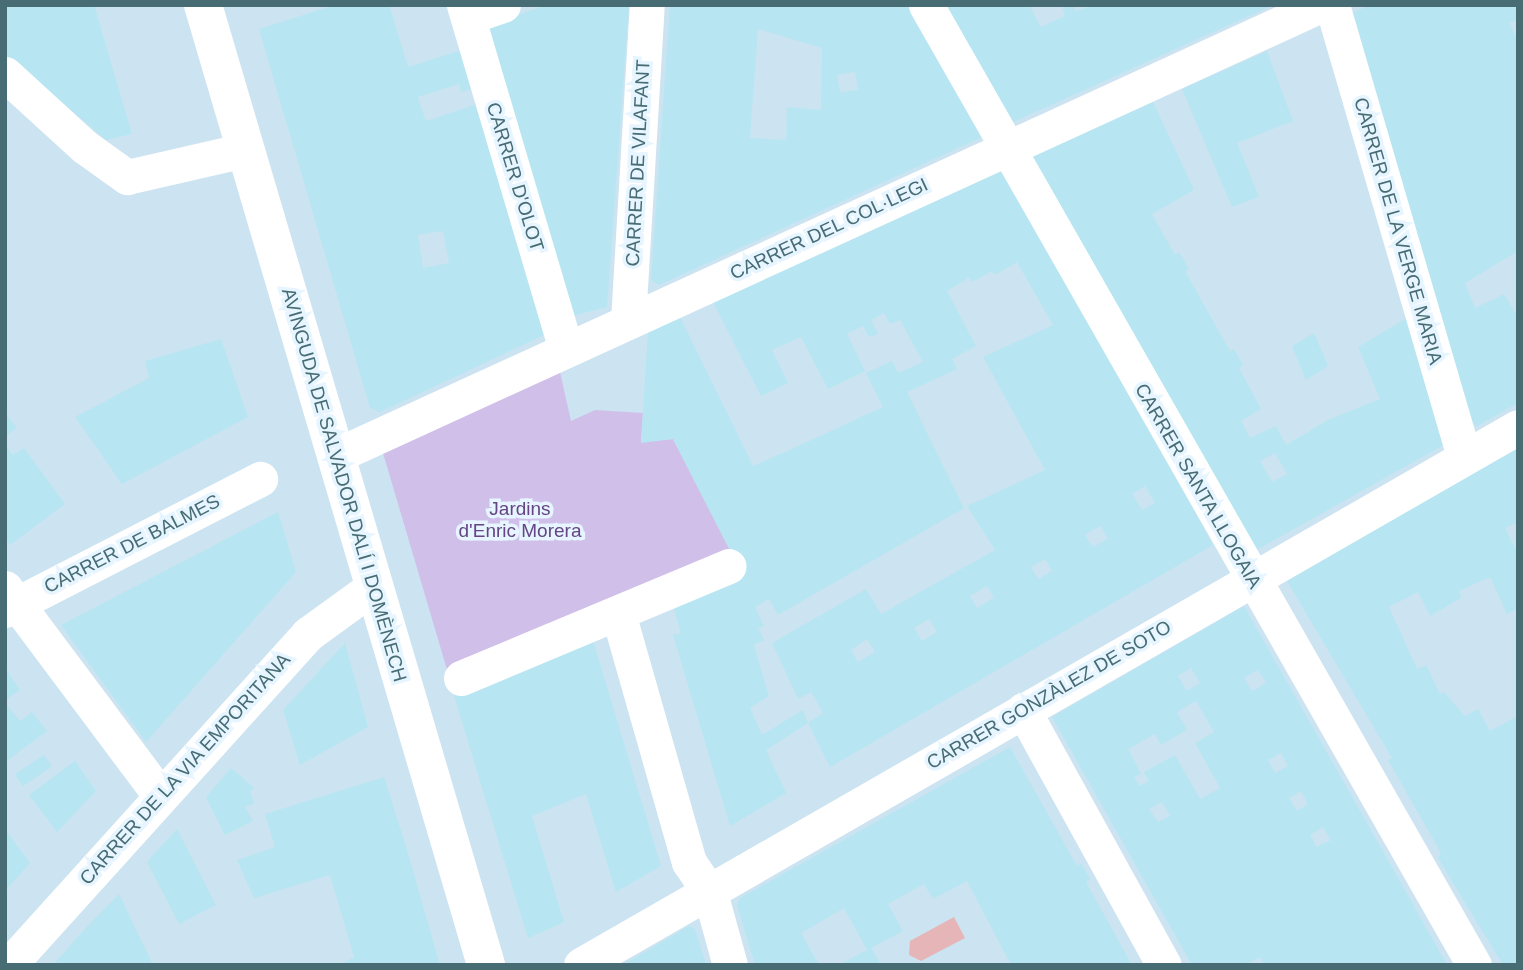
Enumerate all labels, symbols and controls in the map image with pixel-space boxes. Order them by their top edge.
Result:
street label: CARRER DE VILAFANT [621,59,655,267]
street label: CARRER DE LA VERGE MARIA [1349,94,1447,368]
street label: CARRER D'OLOT [481,100,549,254]
street label: CARRER DEL COL·LEGI [726,173,932,285]
street label: AVINGUDA DE SALVADOR DALÍ I DOMÈNECH [277,285,411,685]
street label: CARRER SANTA LLOGAIA [1130,379,1266,593]
street label: CARRER DE BALMES [40,490,224,598]
park label: Jardins d'Enric Morera [459,498,581,542]
street label: CARRER GONZÀLEZ DE SOTO [923,616,1175,774]
street label: CARRER DE LA VIA EMPORITANA [74,648,296,890]

